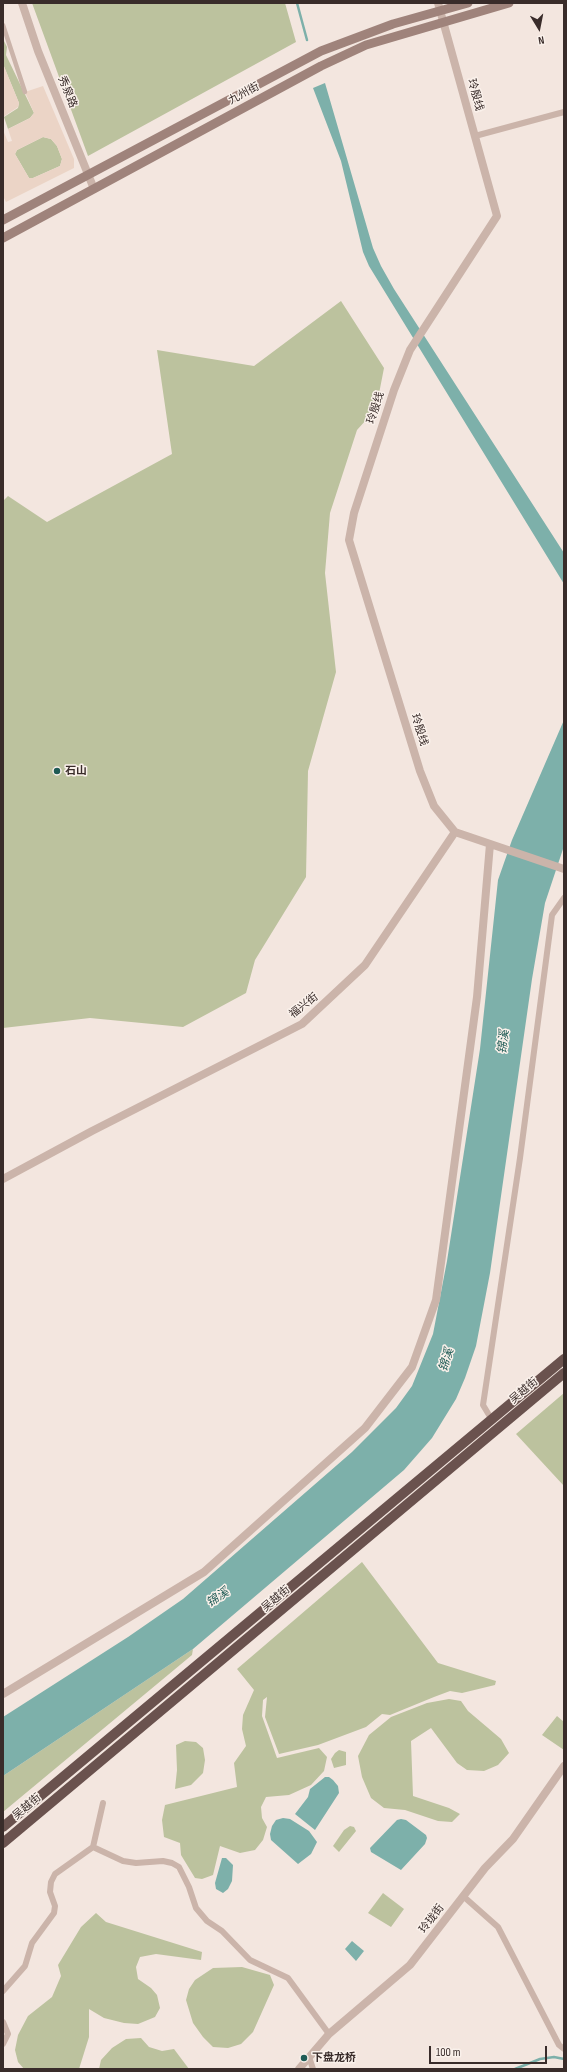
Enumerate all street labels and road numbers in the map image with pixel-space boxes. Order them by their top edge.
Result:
street label: 秀泉路 [55,74,79,110]
street label: 玲殷线 [464,77,486,113]
street label: 九州街 [226,80,262,108]
street label: 玲殷线 [365,390,387,426]
street label: 玲殷线 [408,712,430,748]
street label: 福兴街 [287,991,321,1021]
street label: 吴越街 [507,1375,541,1407]
street label: 吴越街 [259,1583,293,1615]
street label: 吴越街 [10,1791,44,1823]
street label: 玲珑街 [417,1902,447,1936]

